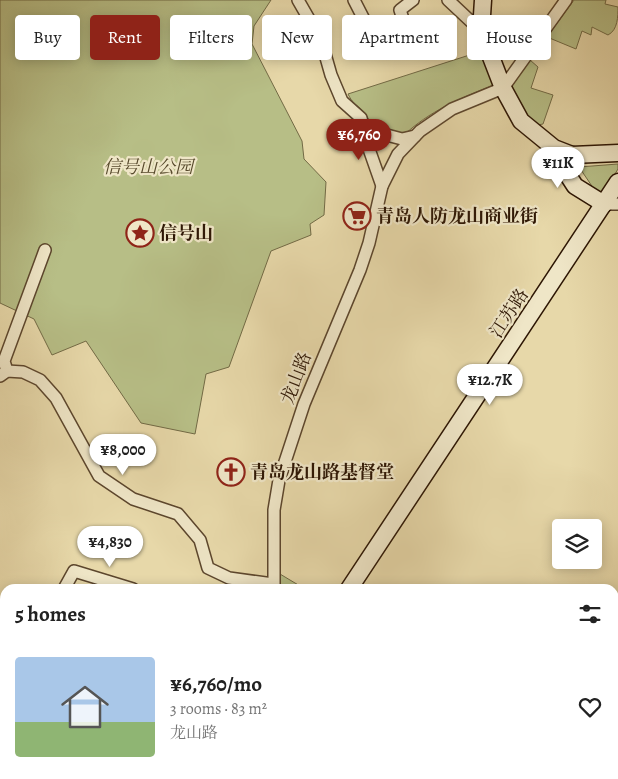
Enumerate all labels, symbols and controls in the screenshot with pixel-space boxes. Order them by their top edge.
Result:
chip: Buy [15,15,80,60]
chip: Rent [90,15,160,60]
chip: Filters [170,15,252,60]
chip: New [262,15,332,60]
chip: Apartment [342,15,457,60]
chip: House [467,15,551,60]
pin: ¥6,760 [318,119,400,161]
text: ¥6,760 [337,124,381,146]
pin: ¥11K [528,146,588,189]
text: ¥11K [542,152,574,174]
park label: 信号山公园 [103,155,196,179]
supermarket icon: 青岛人防龙山商业街 [342,201,372,231]
place label: 青岛人防龙山商业街 [376,204,538,228]
place icon: 信号山 [125,218,155,248]
place label: 信号山 [159,221,213,245]
street label: 江苏路 [484,284,534,342]
street label: 龙山路 [275,348,317,408]
pin: ¥12.7K [449,364,531,406]
text: ¥12.7K [468,369,512,391]
pin: ¥8,000 [82,434,164,476]
text: ¥8,000 [100,439,146,461]
church icon: 青岛龙山路基督堂 [216,457,246,487]
place label: 青岛龙山路基督堂 [250,460,394,484]
map controls [552,519,602,569]
button: layers [552,519,602,569]
pin: ¥4,830 [69,526,151,568]
text: ¥4,830 [88,531,132,553]
text: 5 homes [15,600,86,628]
icon: filters [576,600,604,628]
text: ¥6,760/mo [170,670,262,698]
icon: home [55,677,115,737]
icon: heart [576,693,604,721]
text: 3 rooms · 83 m² [170,698,267,720]
text: 龙山路 [170,722,218,744]

